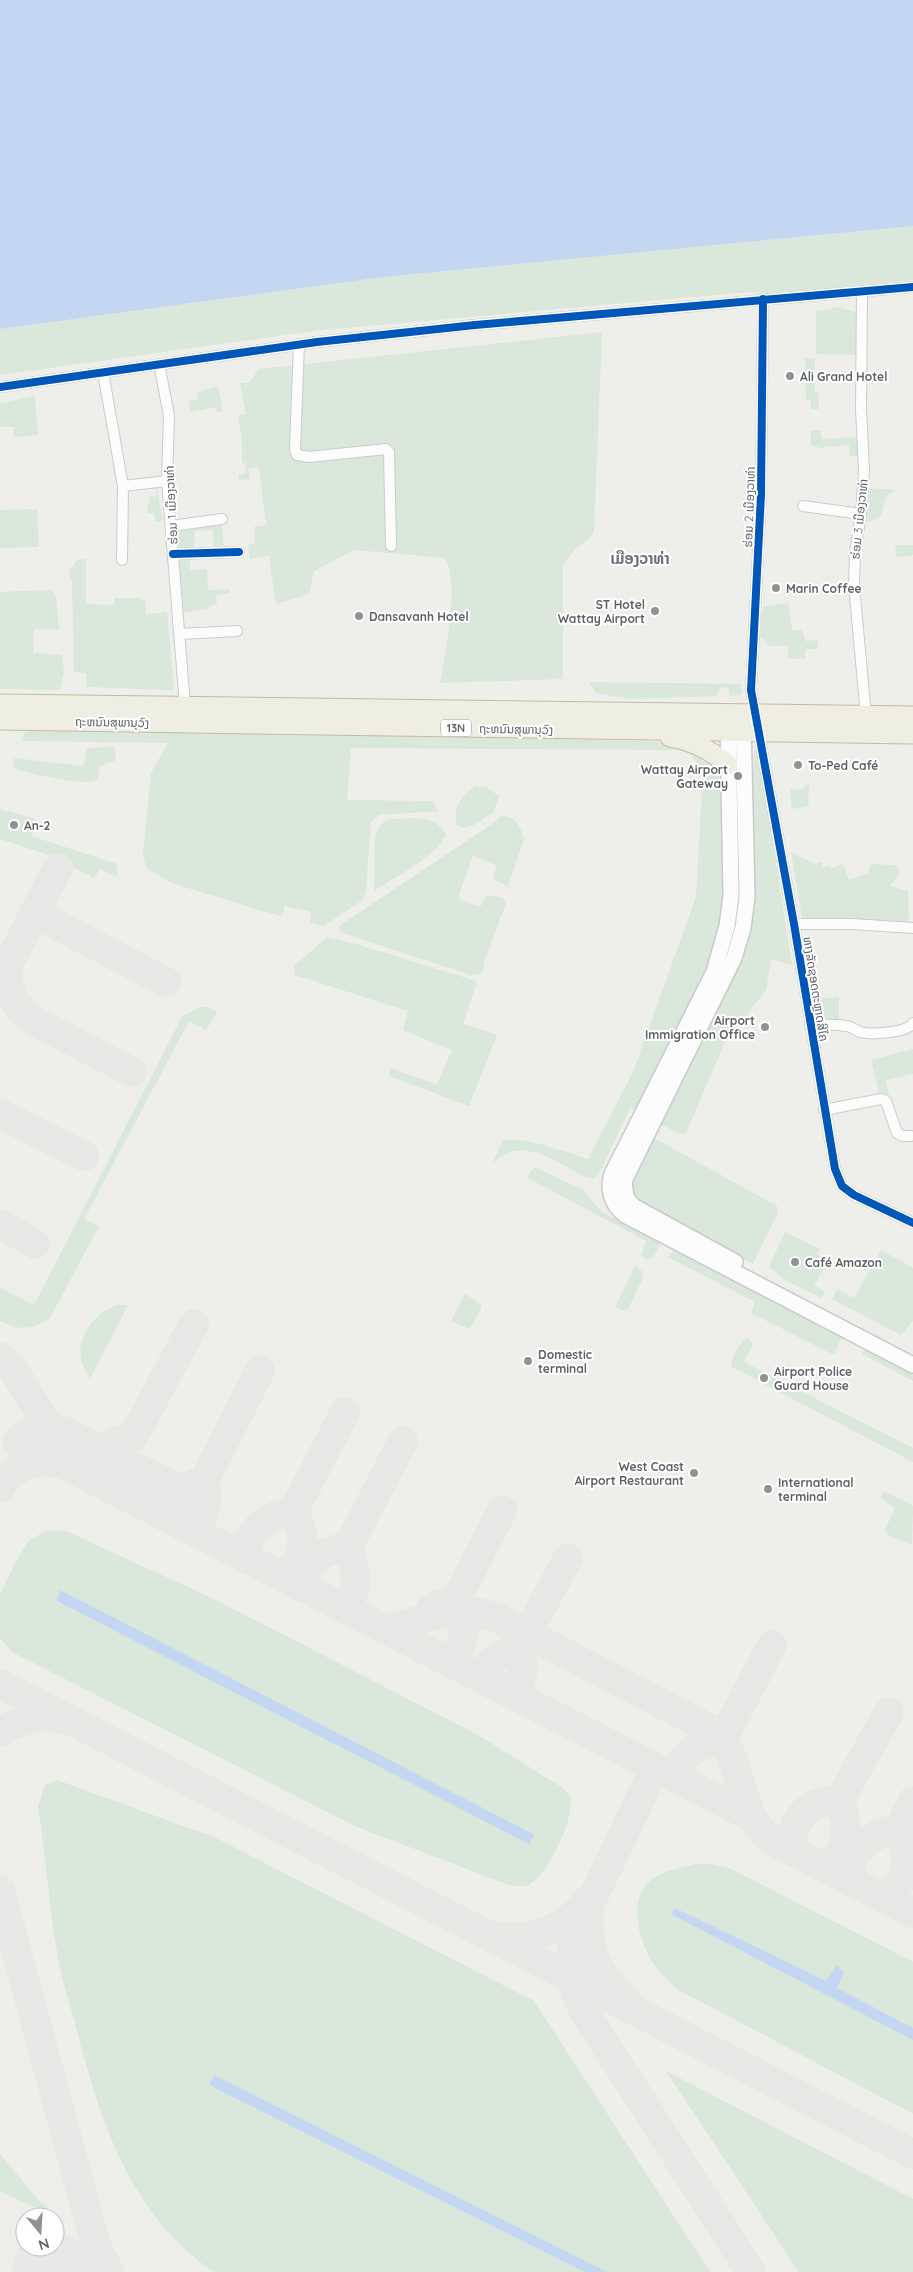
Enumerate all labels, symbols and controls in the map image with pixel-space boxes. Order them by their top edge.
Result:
place label: Ali Grand Hotel [800,369,887,384]
marker: Ali Grand Hotel [784,370,796,382]
street label: ຮ່ອມ 1 ເມືອງວາທ່າ [161,465,181,545]
street label: ຮ່ອມ 2 ເມືອງວາທ່າ [740,466,758,548]
street label: ຮ່ອມ 3 ເມືອງວາທ່າ [847,478,871,560]
district label: ເມືອງວາທ່າ [610,549,670,568]
place label: Marin Coffee [786,581,862,596]
marker: Marin Coffee [770,582,782,594]
place label: ST Hotel Wattay Airport [558,597,645,626]
marker: ST Hotel Wattay Airport [649,605,661,617]
place label: Dansavanh Hotel [369,609,469,624]
marker: Dansavanh Hotel [353,610,365,622]
street label: ຖະຫນົນສຸພານຸວົງ [75,714,149,731]
road number: 13N [441,720,471,736]
street label: ຖະຫນົນສຸພານຸວົງ [479,721,553,738]
place label: To-Ped Café [808,758,878,773]
marker: To-Ped Café [792,759,804,771]
place label: Wattay Airport Gateway [641,762,728,791]
marker: Wattay Airport Gateway [732,770,744,782]
place label: An-2 [24,818,51,833]
marker: An-2 [8,819,20,831]
street label: ທາງລັດຊອດຕະຫຼາດສີໄຄ [800,936,832,1042]
place label: Airport Immigration Office [645,1013,755,1042]
marker: Airport Immigration Office [759,1021,771,1033]
place label: Café Amazon [805,1255,882,1270]
marker: Café Amazon [789,1256,801,1268]
place label: Domestic terminal [538,1347,592,1376]
marker: Domestic terminal [522,1355,534,1367]
place label: Airport Police Guard House [774,1364,852,1393]
marker: Airport Police Guard House [758,1372,770,1384]
place label: West Coast Airport Restaurant [575,1459,684,1488]
marker: West Coast Airport Restaurant [688,1467,700,1479]
place label: International terminal [778,1475,853,1504]
marker: International terminal [762,1483,774,1495]
north arrow [15,2207,65,2257]
text: N [36,2234,52,2255]

